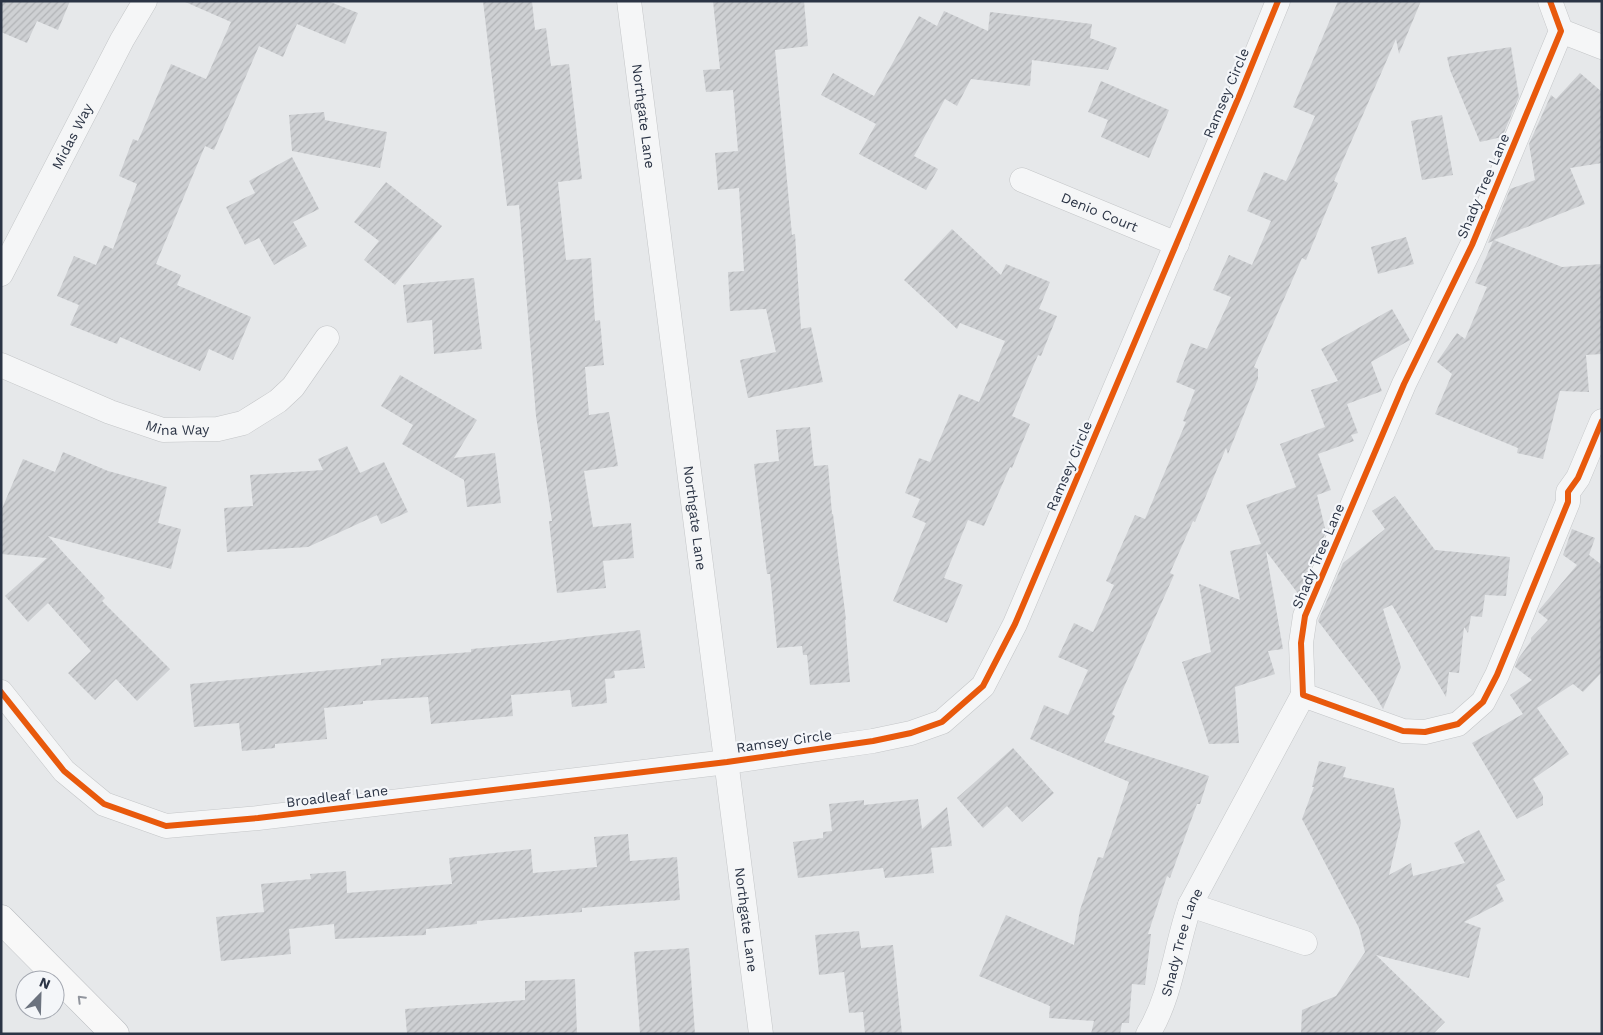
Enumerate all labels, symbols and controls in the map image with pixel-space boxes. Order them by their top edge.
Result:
street label: Ramsey Circle [1200,46,1252,140]
street label: Northgate Lane [629,63,658,169]
street label: Midas Way [49,100,96,172]
street label: Shady Tree Lane [1454,131,1512,241]
street label: Denio Court [1059,189,1141,235]
street label: Mina Way [144,417,210,438]
street label: Ramsey Circle [1043,419,1095,513]
street label: Northgate Lane [680,465,710,571]
street label: Shady Tree Lane [1289,501,1347,611]
street label: Ramsey Circle [735,726,833,756]
street label: Broadleaf Lane [285,782,389,810]
street label: Northgate Lane [732,866,761,973]
street label: Shady Tree Lane [1158,885,1206,999]
north arrow [15,970,65,1020]
text: N [37,974,53,992]
one-way arrow [78,996,87,1005]

